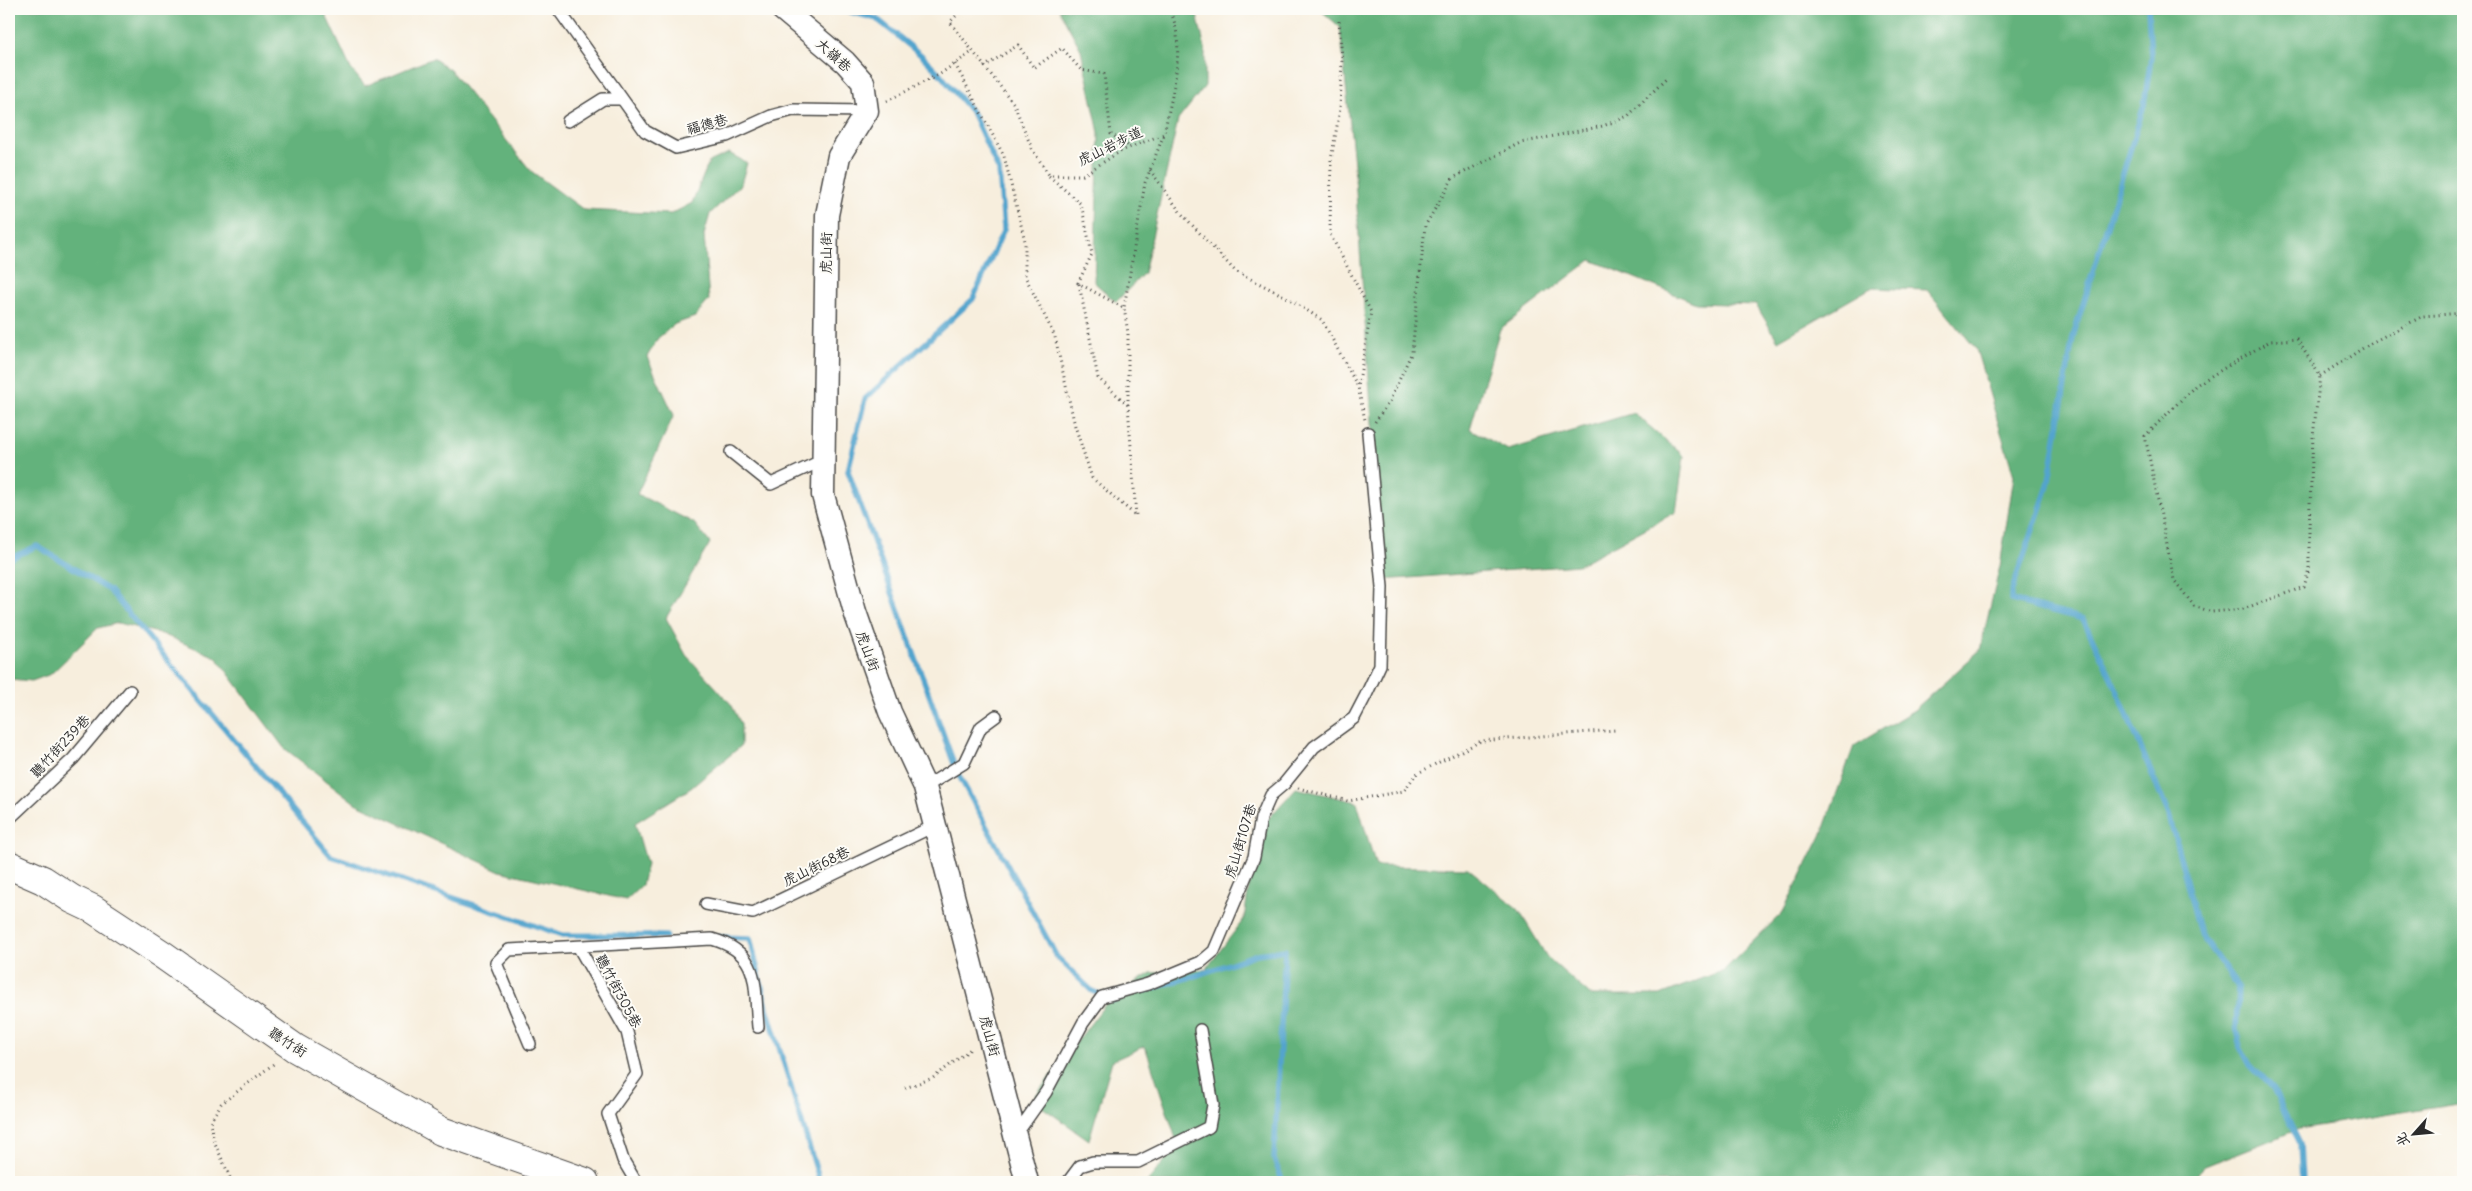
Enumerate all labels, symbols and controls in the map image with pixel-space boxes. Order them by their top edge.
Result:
street label: 大嶺巷 [812,34,856,76]
street label: 福德巷 [684,110,731,138]
street label: 虎山岩步道 [1075,123,1145,169]
street label: 虎山街 [817,232,835,274]
street label: 虎山街 [852,628,884,674]
street label: 聽竹街239巷 [26,710,94,781]
street label: 虎山街107巷 [1220,800,1260,881]
street label: 虎山街68巷 [780,842,853,890]
street label: 聽竹街305巷 [592,951,646,1032]
street label: 虎山街 [976,1013,1004,1059]
street label: 聽竹街 [265,1023,311,1061]
north arrow [2390,1108,2440,1158]
text: 北 [2391,1130,2414,1150]

